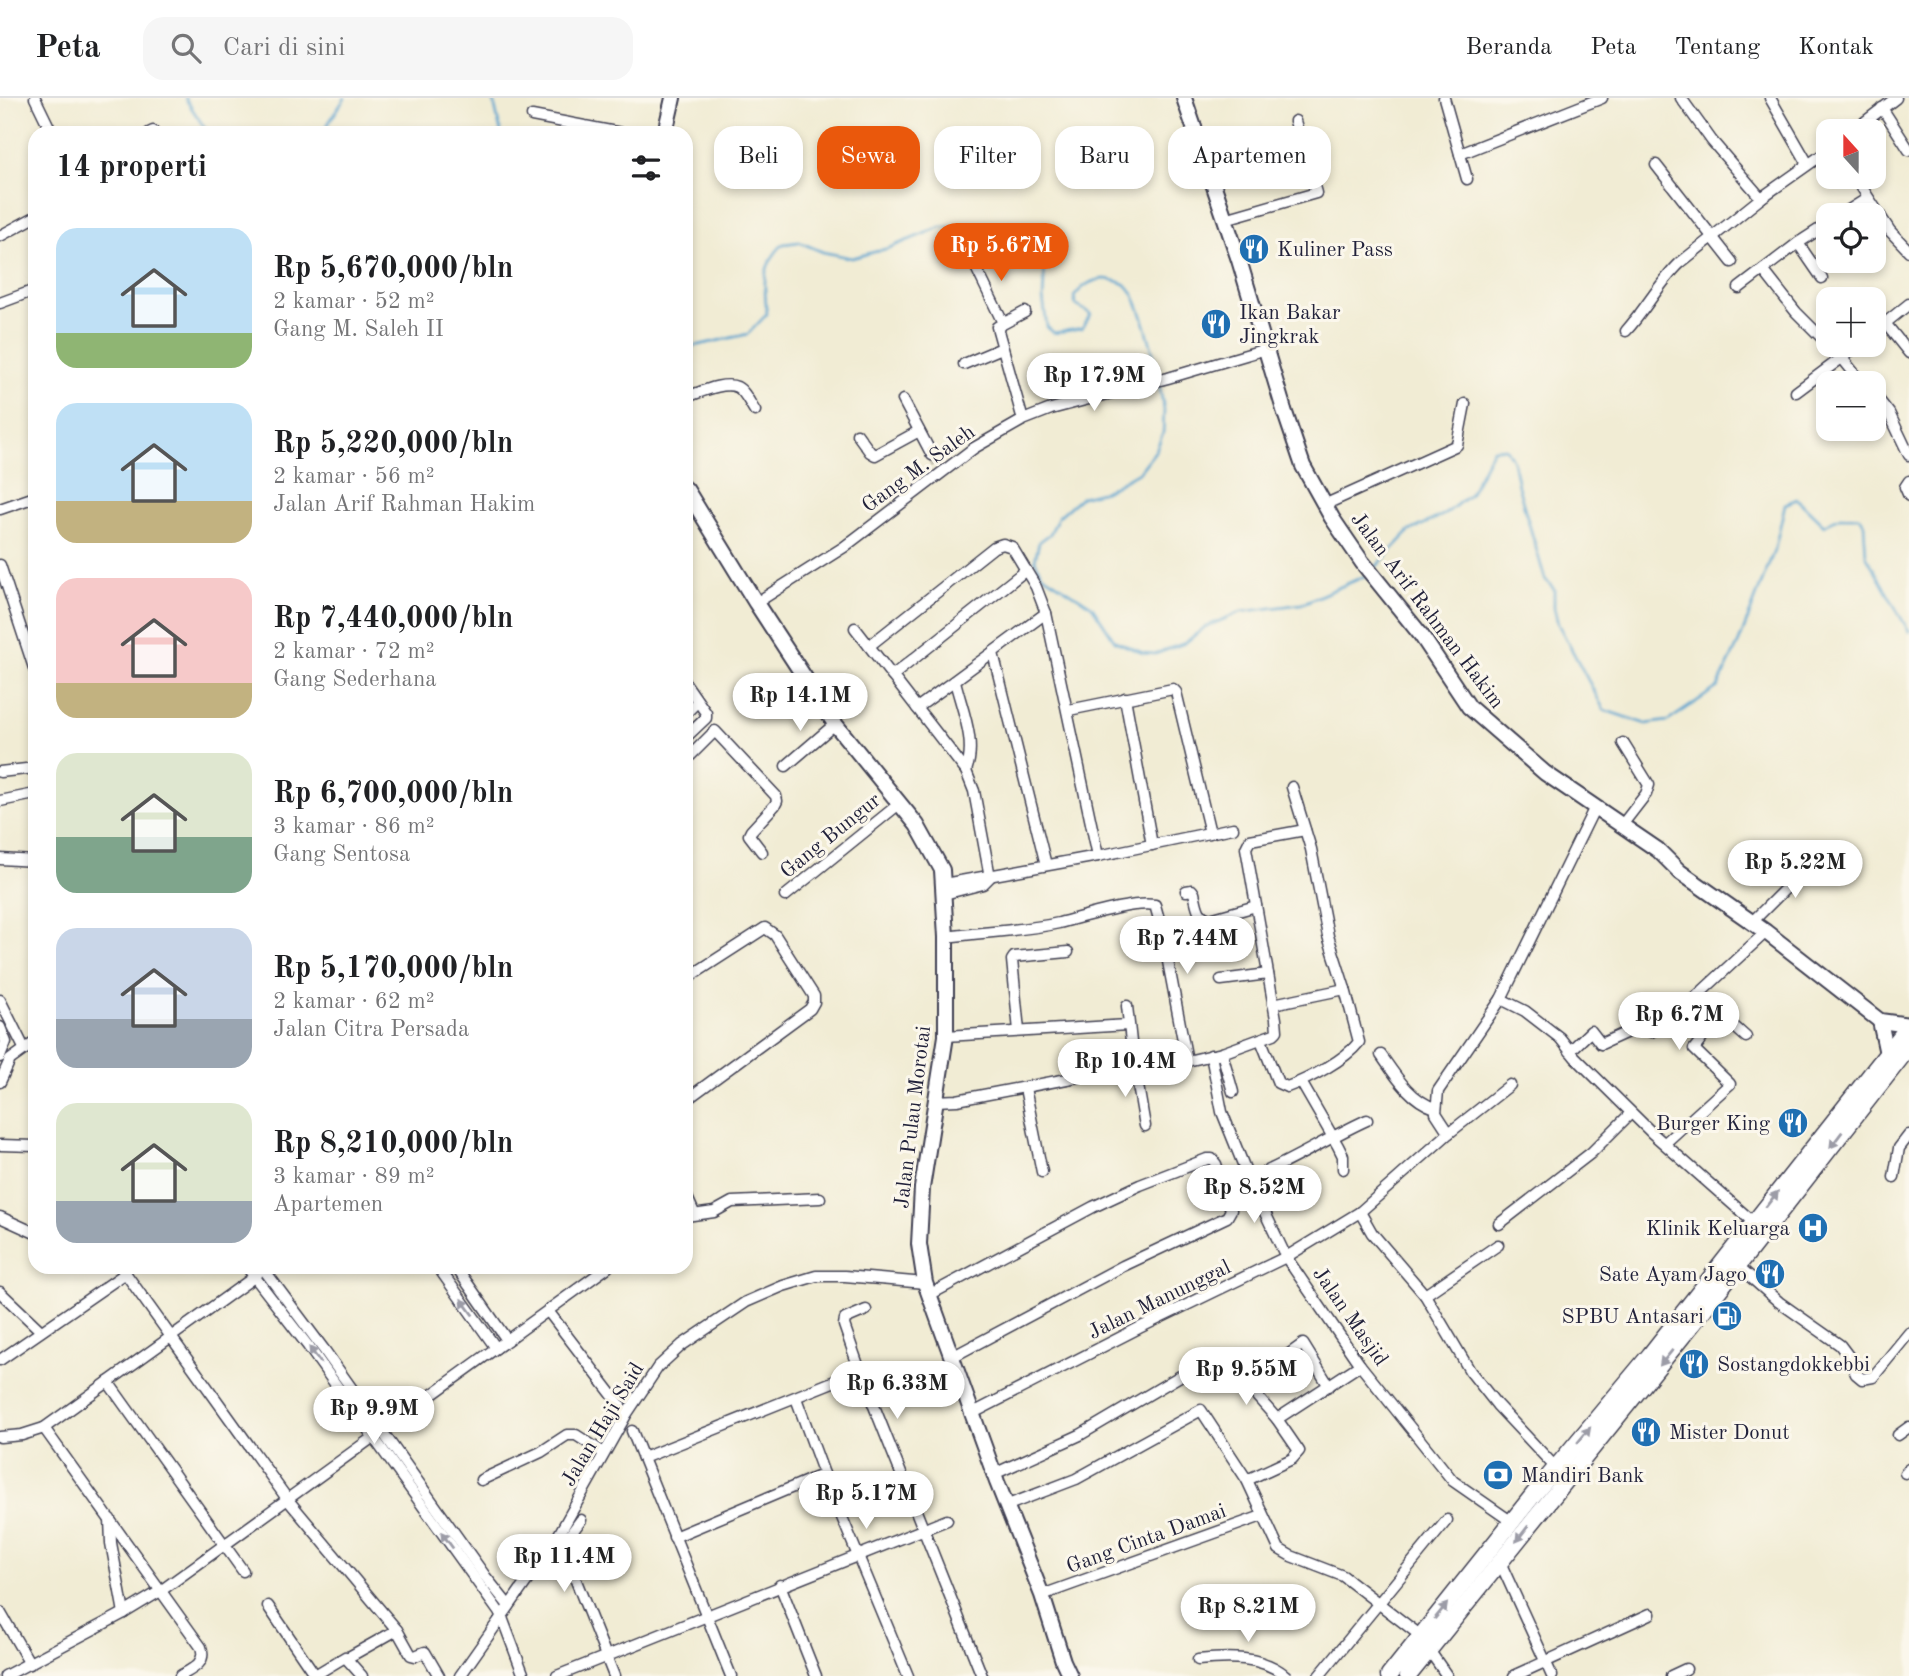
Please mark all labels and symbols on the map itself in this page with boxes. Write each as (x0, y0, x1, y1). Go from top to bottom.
north arrow (1816, 119, 1886, 189)
pin: Rp 5.67M (929, 223, 1073, 283)
restaurant icon: Kuliner Pass (1237, 232, 1271, 266)
place label: Kuliner Pass (1277, 240, 1393, 261)
place label: Ikan Bakar Jingkrak (1239, 303, 1341, 348)
restaurant icon: Ikan Bakar Jingkrak (1199, 307, 1233, 341)
pin: Rp 17.9M (1022, 354, 1166, 413)
street label: Gang M. Saleh (859, 421, 979, 517)
street label: Jalan Arif Rahman Hakim (1346, 509, 1507, 713)
pin: Rp 14.1M (728, 674, 872, 733)
street label: Gang Bungur (777, 789, 885, 883)
pin: Rp 5.22M (1723, 840, 1867, 900)
pin: Rp 7.44M (1115, 916, 1259, 976)
pin: Rp 6.7M (1614, 992, 1744, 1052)
street label: Jalan Pulau Morotai (892, 1025, 935, 1210)
pin: Rp 10.4M (1053, 1040, 1197, 1099)
restaurant icon: Burger King (1776, 1106, 1810, 1140)
place label: Burger King (1656, 1114, 1771, 1135)
one-way arrow (1830, 1131, 1844, 1149)
pin: Rp 8.52M (1182, 1166, 1326, 1225)
one-way arrow (1764, 1190, 1778, 1208)
hospital icon: Klinik Keluarga (1796, 1211, 1830, 1245)
place label: Klinik Keluarga (1646, 1219, 1790, 1240)
street label: Jalan Manunggal (1085, 1257, 1234, 1344)
restaurant icon: Sate Ayam Jago (1753, 1257, 1787, 1291)
street label: Jalan Masjid (1308, 1264, 1391, 1370)
place label: Sate Ayam Jago (1599, 1265, 1747, 1286)
one-way arrow (460, 1298, 474, 1316)
fuel station icon: SPBU Antasari (1710, 1299, 1744, 1333)
place label: SPBU Antasari (1562, 1307, 1704, 1328)
one-way arrow (308, 1346, 322, 1364)
restaurant icon: Sostangdokkebbi (1677, 1347, 1711, 1381)
pin: Rp 9.55M (1174, 1348, 1318, 1407)
one-way arrow (1659, 1349, 1674, 1366)
place label: Sostangdokkebbi (1717, 1355, 1870, 1376)
street label: Jalan Haji Said (558, 1359, 648, 1490)
pin: Rp 6.33M (825, 1362, 969, 1421)
pin: Rp 9.9M (309, 1386, 439, 1446)
restaurant icon: Mister Donut (1629, 1415, 1663, 1449)
place label: Mister Donut (1669, 1423, 1790, 1444)
one-way arrow (1576, 1426, 1591, 1443)
bank icon: Mandiri Bank (1481, 1458, 1515, 1492)
place label: Mandiri Bank (1521, 1466, 1644, 1487)
pin: Rp 5.17M (794, 1472, 938, 1531)
street label: Gang Cinta Damai (1064, 1501, 1229, 1578)
one-way arrow (1514, 1524, 1529, 1542)
one-way arrow (440, 1531, 454, 1549)
pin: Rp 11.4M (492, 1534, 636, 1594)
pin: Rp 8.21M (1176, 1584, 1320, 1644)
one-way arrow (1433, 1603, 1448, 1620)

